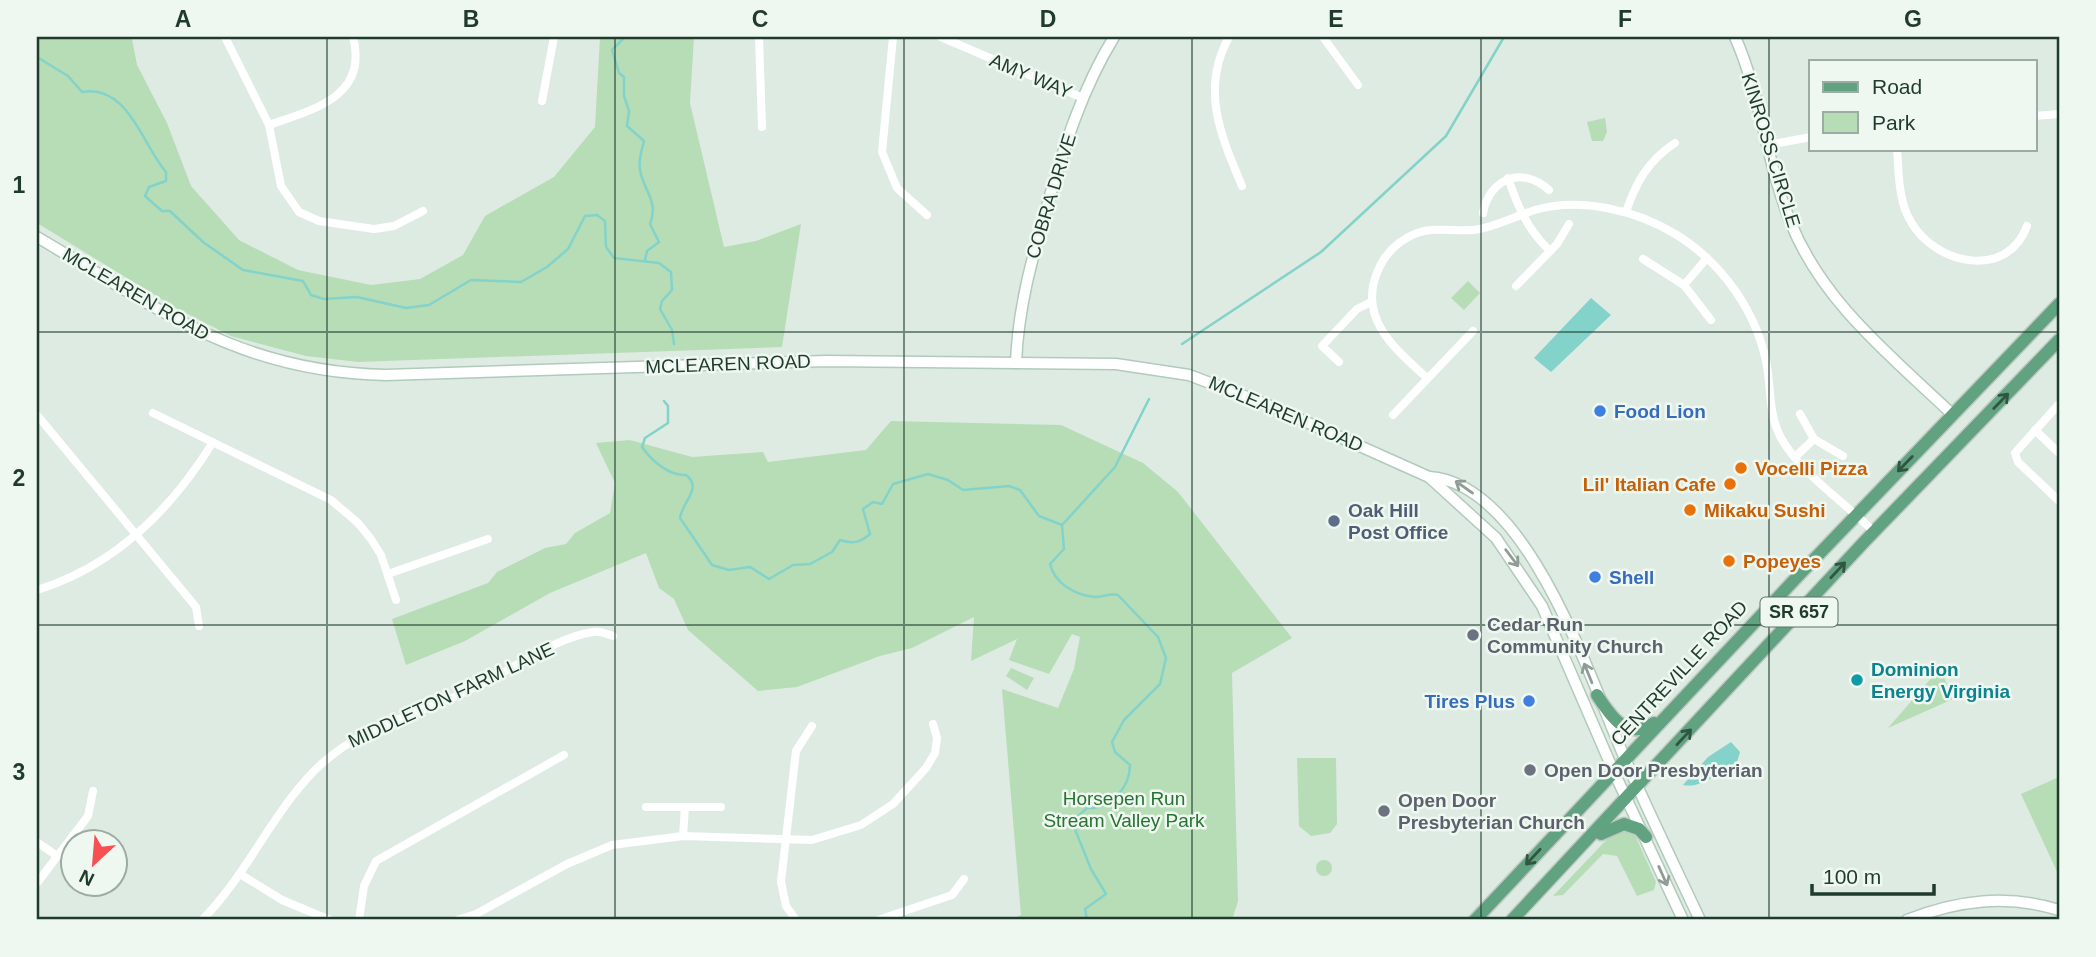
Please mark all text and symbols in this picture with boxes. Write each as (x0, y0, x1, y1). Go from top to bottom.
text: A (175, 6, 191, 32)
text: B (463, 6, 479, 32)
text: C (752, 6, 768, 32)
text: D (1040, 6, 1056, 32)
text: E (1328, 6, 1344, 32)
text: F (1618, 6, 1632, 32)
text: G (1904, 6, 1922, 32)
street label: AMY WAY (987, 49, 1076, 103)
legend (1809, 60, 2036, 150)
street label: KINROSS CIRCLE (1737, 70, 1805, 230)
text: Road (1872, 75, 1922, 98)
text: Park (1872, 111, 1916, 134)
street label: COBRA DRIVE (1022, 131, 1080, 261)
text: 1 (13, 172, 26, 198)
street label: MCLEAREN ROAD (59, 243, 213, 345)
street label: MCLEAREN ROAD (645, 351, 811, 377)
street label: MCLEAREN ROAD (1206, 372, 1366, 456)
one-way arrow (1993, 393, 2010, 410)
place label: Food Lion (1614, 401, 1706, 422)
marker: Food Lion (1592, 403, 1608, 419)
one-way arrow (1897, 455, 1914, 472)
place label: Vocelli Pizza (1755, 458, 1868, 479)
marker: Vocelli Pizza (1733, 460, 1749, 476)
text: 2 (13, 465, 25, 491)
place label: Lil' Italian Cafe (1583, 474, 1716, 495)
marker: Lil' Italian Cafe (1722, 476, 1738, 492)
one-way arrow (1455, 480, 1474, 494)
place label: Oak Hill Post Office (1348, 500, 1448, 543)
place label: Mikaku Sushi (1704, 500, 1825, 521)
marker: Mikaku Sushi (1682, 502, 1698, 518)
marker: Oak Hill Post Office (1326, 513, 1342, 529)
one-way arrow (1504, 549, 1519, 567)
place label: Popeyes (1743, 551, 1821, 572)
marker: Popeyes (1721, 553, 1737, 569)
one-way arrow (1830, 562, 1847, 579)
place label: Shell (1609, 567, 1654, 588)
marker: Shell (1587, 569, 1603, 585)
street label: CENTREVILLE ROAD (1607, 596, 1751, 750)
road number: SR 657 (1760, 598, 1838, 626)
place label: Cedar Run Community Church (1487, 614, 1663, 657)
marker: Cedar Run Community Church (1465, 627, 1481, 643)
street label: MIDDLETON FARM LANE (345, 638, 557, 752)
place label: Dominion Energy Virginia (1871, 659, 2010, 702)
one-way arrow (1581, 663, 1594, 685)
marker: Dominion Energy Virginia (1849, 672, 1865, 688)
place label: Tires Plus (1425, 691, 1515, 712)
marker: Tires Plus (1521, 693, 1537, 709)
one-way arrow (1676, 729, 1693, 746)
text: 3 (13, 759, 25, 785)
place label: Open Door Presbyterian (1544, 760, 1763, 781)
marker: Open Door Presbyterian (1522, 762, 1538, 778)
park label: Horsepen Run Stream Valley Park (1043, 788, 1205, 831)
place label: Open Door Presbyterian Church (1398, 790, 1585, 833)
marker: Open Door Presbyterian Church (1376, 803, 1392, 819)
north arrow (60, 828, 130, 898)
one-way arrow (1525, 848, 1542, 865)
scale bar (1812, 852, 1935, 896)
text: N (76, 865, 98, 890)
one-way arrow (1657, 865, 1670, 886)
text: 100 m (1823, 865, 1881, 888)

